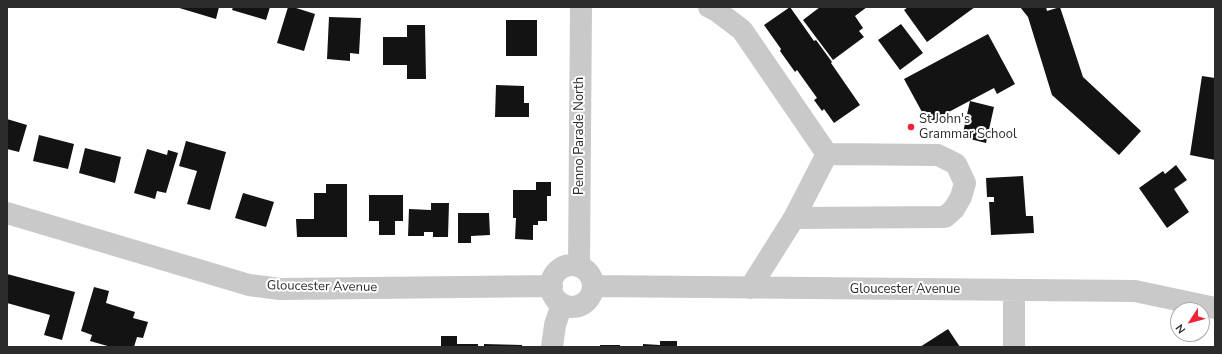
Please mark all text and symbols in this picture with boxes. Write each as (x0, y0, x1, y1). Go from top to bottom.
street label: Penno Parade North (572, 77, 588, 195)
place label: St John's Grammar School (919, 112, 1017, 143)
marker: St John's Grammar School (906, 122, 916, 132)
street label: Gloucester Avenue (267, 278, 377, 296)
street label: Gloucester Avenue (850, 282, 960, 298)
north arrow (1170, 302, 1210, 342)
text: N (1172, 321, 1189, 337)

